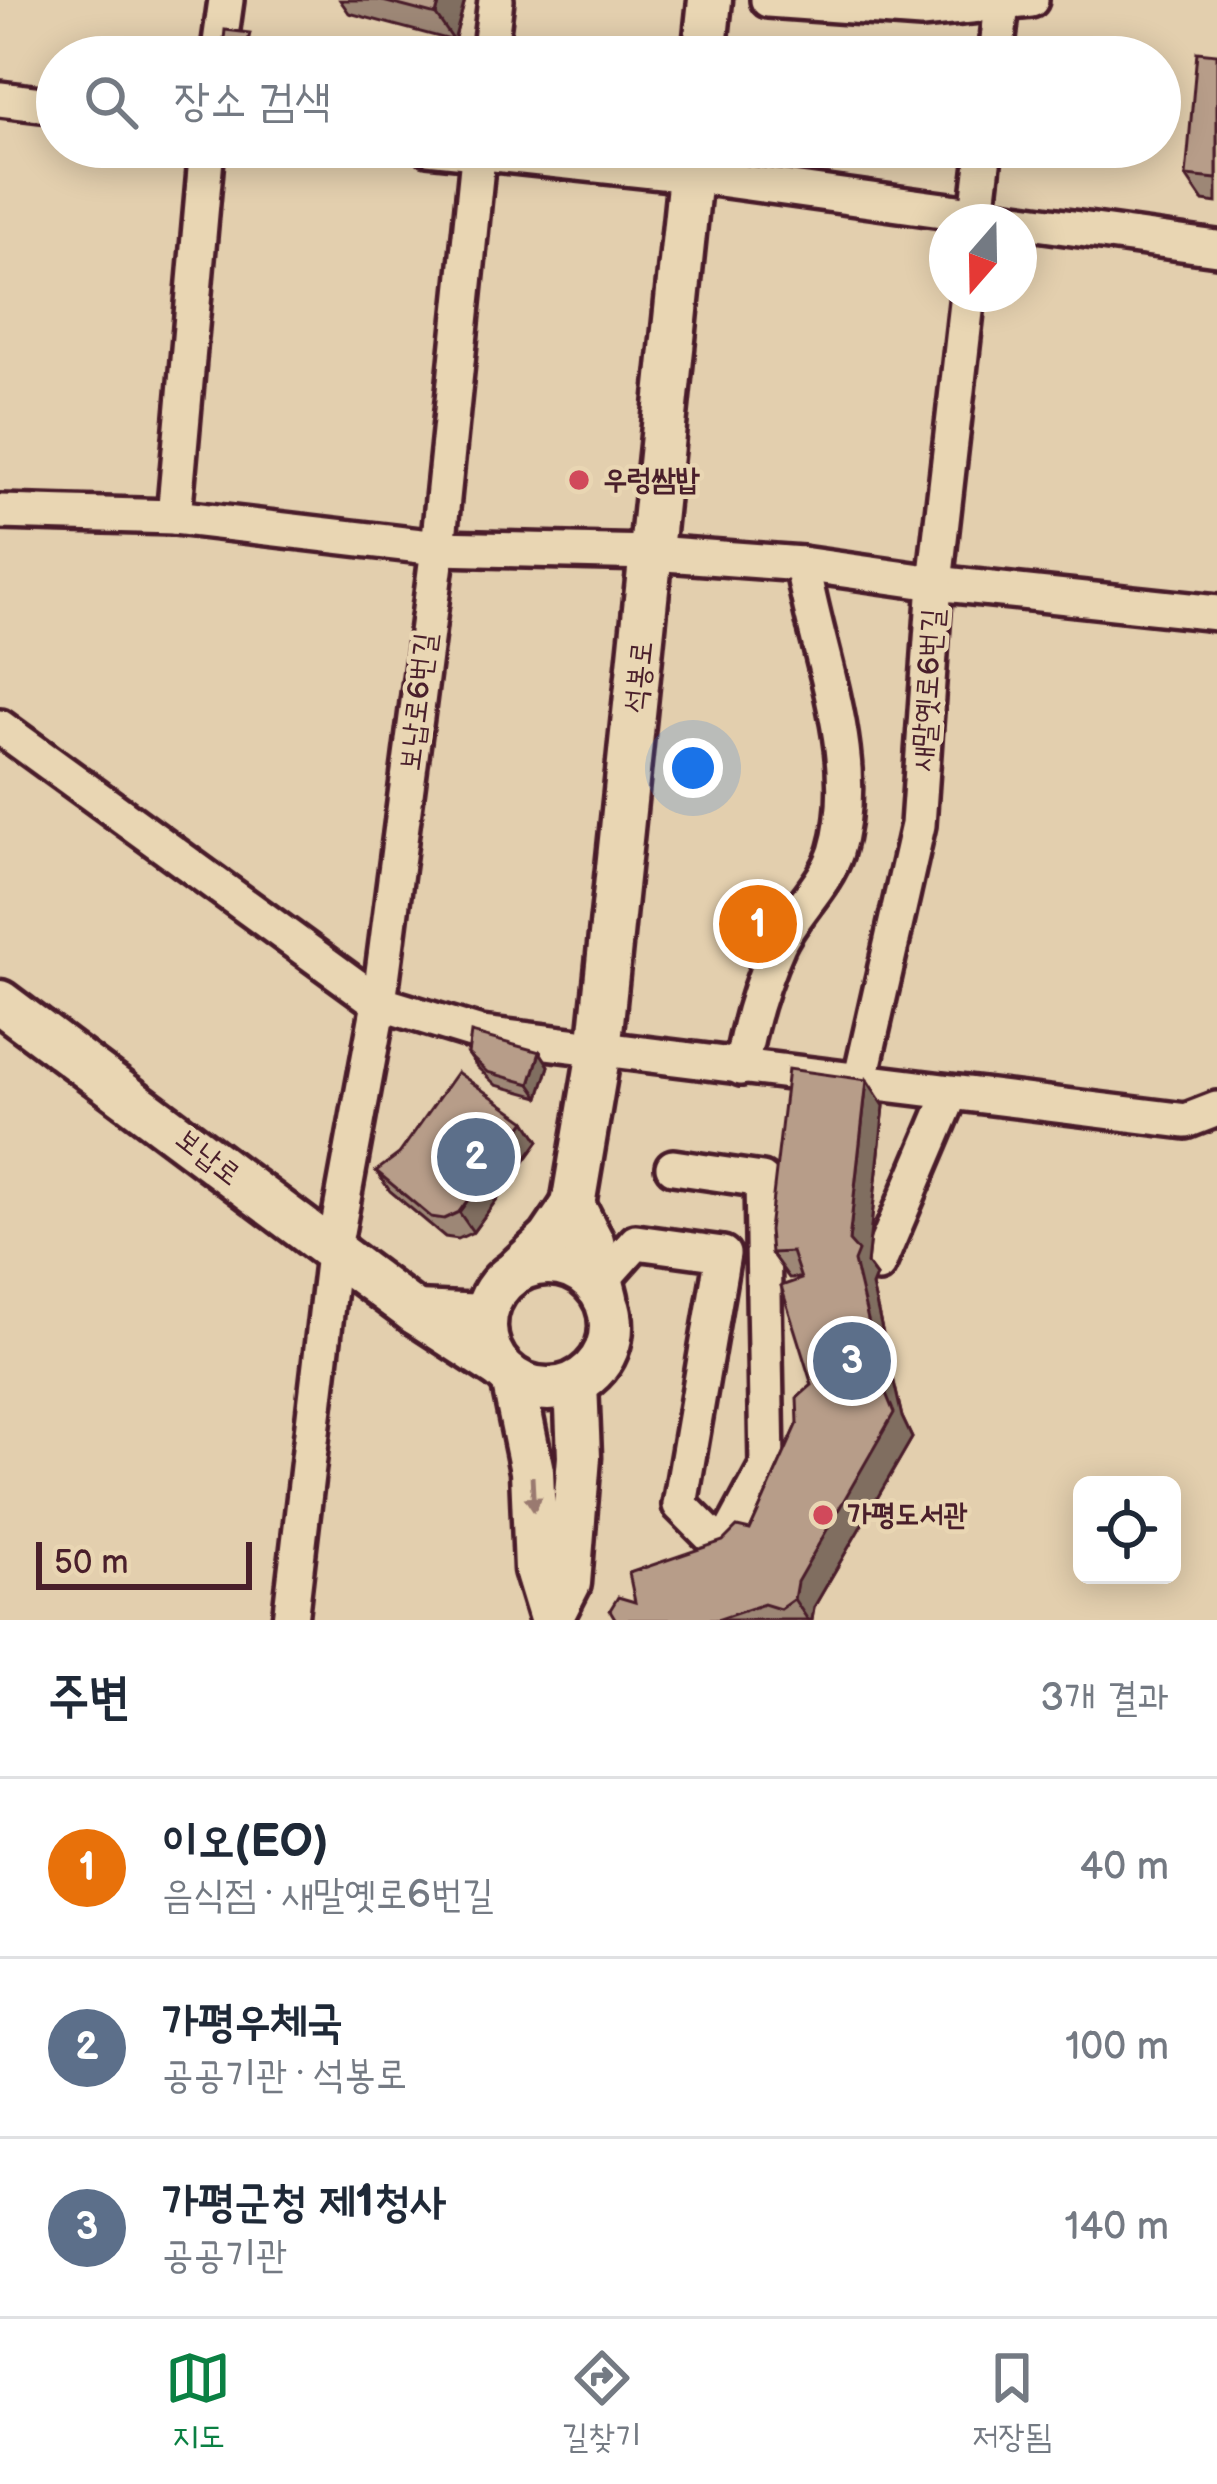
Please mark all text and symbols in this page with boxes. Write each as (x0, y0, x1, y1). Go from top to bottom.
search box (36, 36, 1181, 168)
icon: search (78, 69, 144, 135)
text: 장소 검색 (174, 74, 331, 129)
north arrow (929, 204, 1037, 312)
place label: 우렁쌈밥 (603, 462, 700, 498)
marker: 우렁쌈밥 (566, 467, 592, 493)
street label: 새말옛로6번길 (904, 607, 952, 773)
street label: 보납로6번길 (392, 631, 444, 773)
street label: 석봉로 (617, 639, 661, 715)
your location (663, 738, 723, 798)
pin: 1 (719, 879, 797, 969)
pin: 2 (437, 1112, 515, 1202)
street label: 보납로 (168, 1121, 248, 1193)
pin: 3 (813, 1316, 891, 1406)
one-way arrow (524, 1476, 543, 1514)
map controls (1073, 1476, 1181, 1584)
button: locate (1073, 1476, 1181, 1584)
place label: 가평도서관 (847, 1497, 968, 1533)
marker: 가평도서관 (810, 1502, 836, 1528)
scale bar (36, 1536, 252, 1589)
text: 50 m (54, 1543, 129, 1583)
text: 주변 (48, 1667, 130, 1728)
text: 3개 결과 (1040, 1675, 1169, 1722)
text: 이오(EO) (162, 1815, 328, 1870)
text: 1 (79, 1844, 95, 1891)
text: 40 m (1079, 1844, 1169, 1891)
text: 음식점 · 새말옛로6번길 (162, 1872, 494, 1919)
text: 가평우체국 (162, 1995, 343, 2050)
text: 2 (75, 2024, 99, 2071)
text: 100 m (1065, 2024, 1169, 2071)
text: 공공기관 · 석봉로 (162, 2052, 407, 2099)
text: 가평군청 제1청사 (162, 2175, 447, 2230)
text: 3 (76, 2204, 98, 2251)
text: 140 m (1064, 2204, 1169, 2251)
text: 공공기관 (162, 2232, 288, 2279)
tab: 지도 (165, 2345, 231, 2458)
tab: 길찾기 (562, 2345, 641, 2458)
tab: 저장됨 (972, 2345, 1052, 2458)

